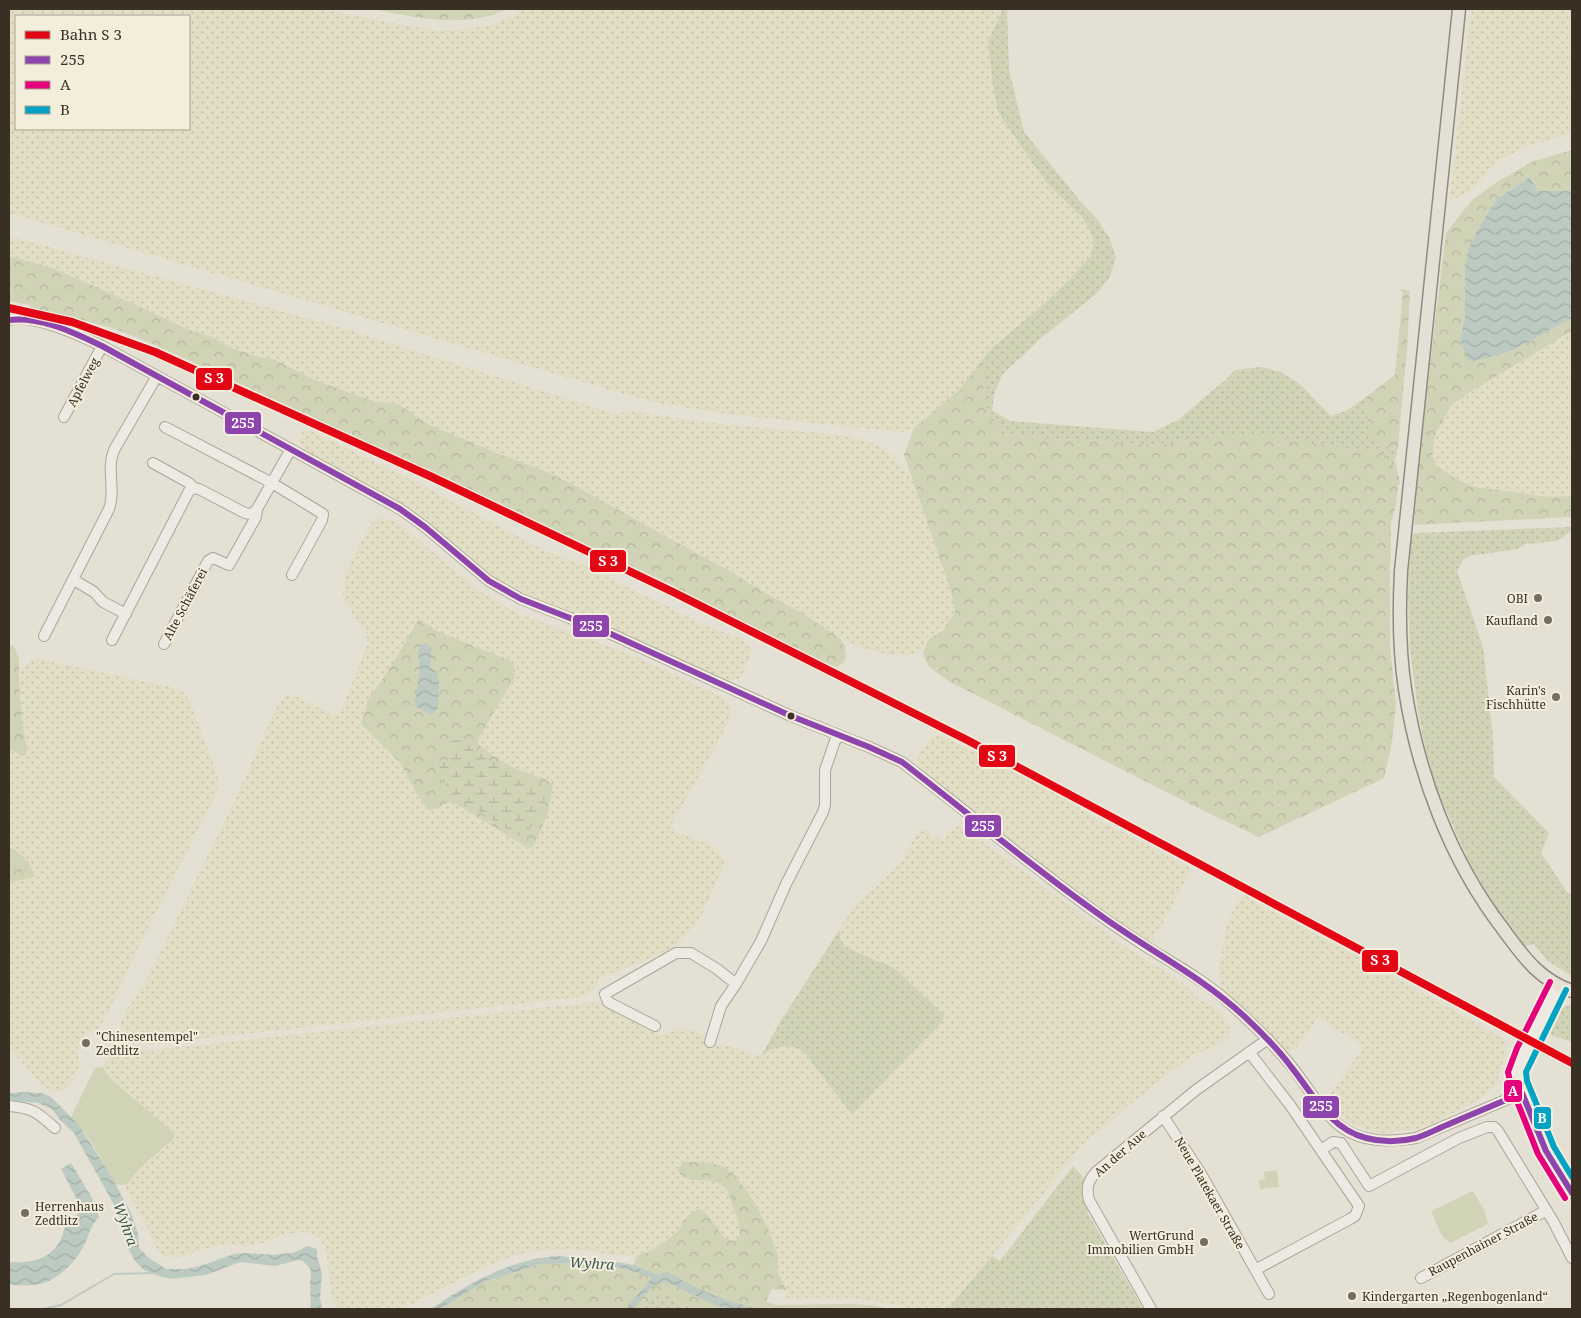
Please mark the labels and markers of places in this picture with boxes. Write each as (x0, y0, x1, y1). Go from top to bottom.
unlabelled marker (191, 392, 201, 402)
place label: OBI (1507, 590, 1528, 607)
marker: OBI (1532, 592, 1544, 604)
place label: Kaufland (1485, 612, 1539, 629)
marker: Kaufland (1542, 614, 1554, 626)
place label: Karin's Fischhütte (1486, 682, 1546, 713)
marker: Karin's Fischhütte (1550, 691, 1562, 703)
unlabelled marker (786, 711, 796, 721)
place label: "Chinesentempel" Zedtlitz (96, 1028, 198, 1059)
marker: "Chinesentempel" Zedtlitz (80, 1037, 92, 1049)
place label: Herrenhaus Zedtlitz (35, 1198, 104, 1229)
marker: Herrenhaus Zedtlitz (19, 1207, 31, 1219)
place label: WertGrund Immobilien GmbH (1087, 1227, 1195, 1258)
marker: WertGrund Immobilien GmbH (1198, 1236, 1210, 1248)
place label: Kindergarten „Regenbogenland“ (1362, 1288, 1549, 1305)
marker: Kindergarten „Regenbogenland“ (1346, 1290, 1358, 1302)

